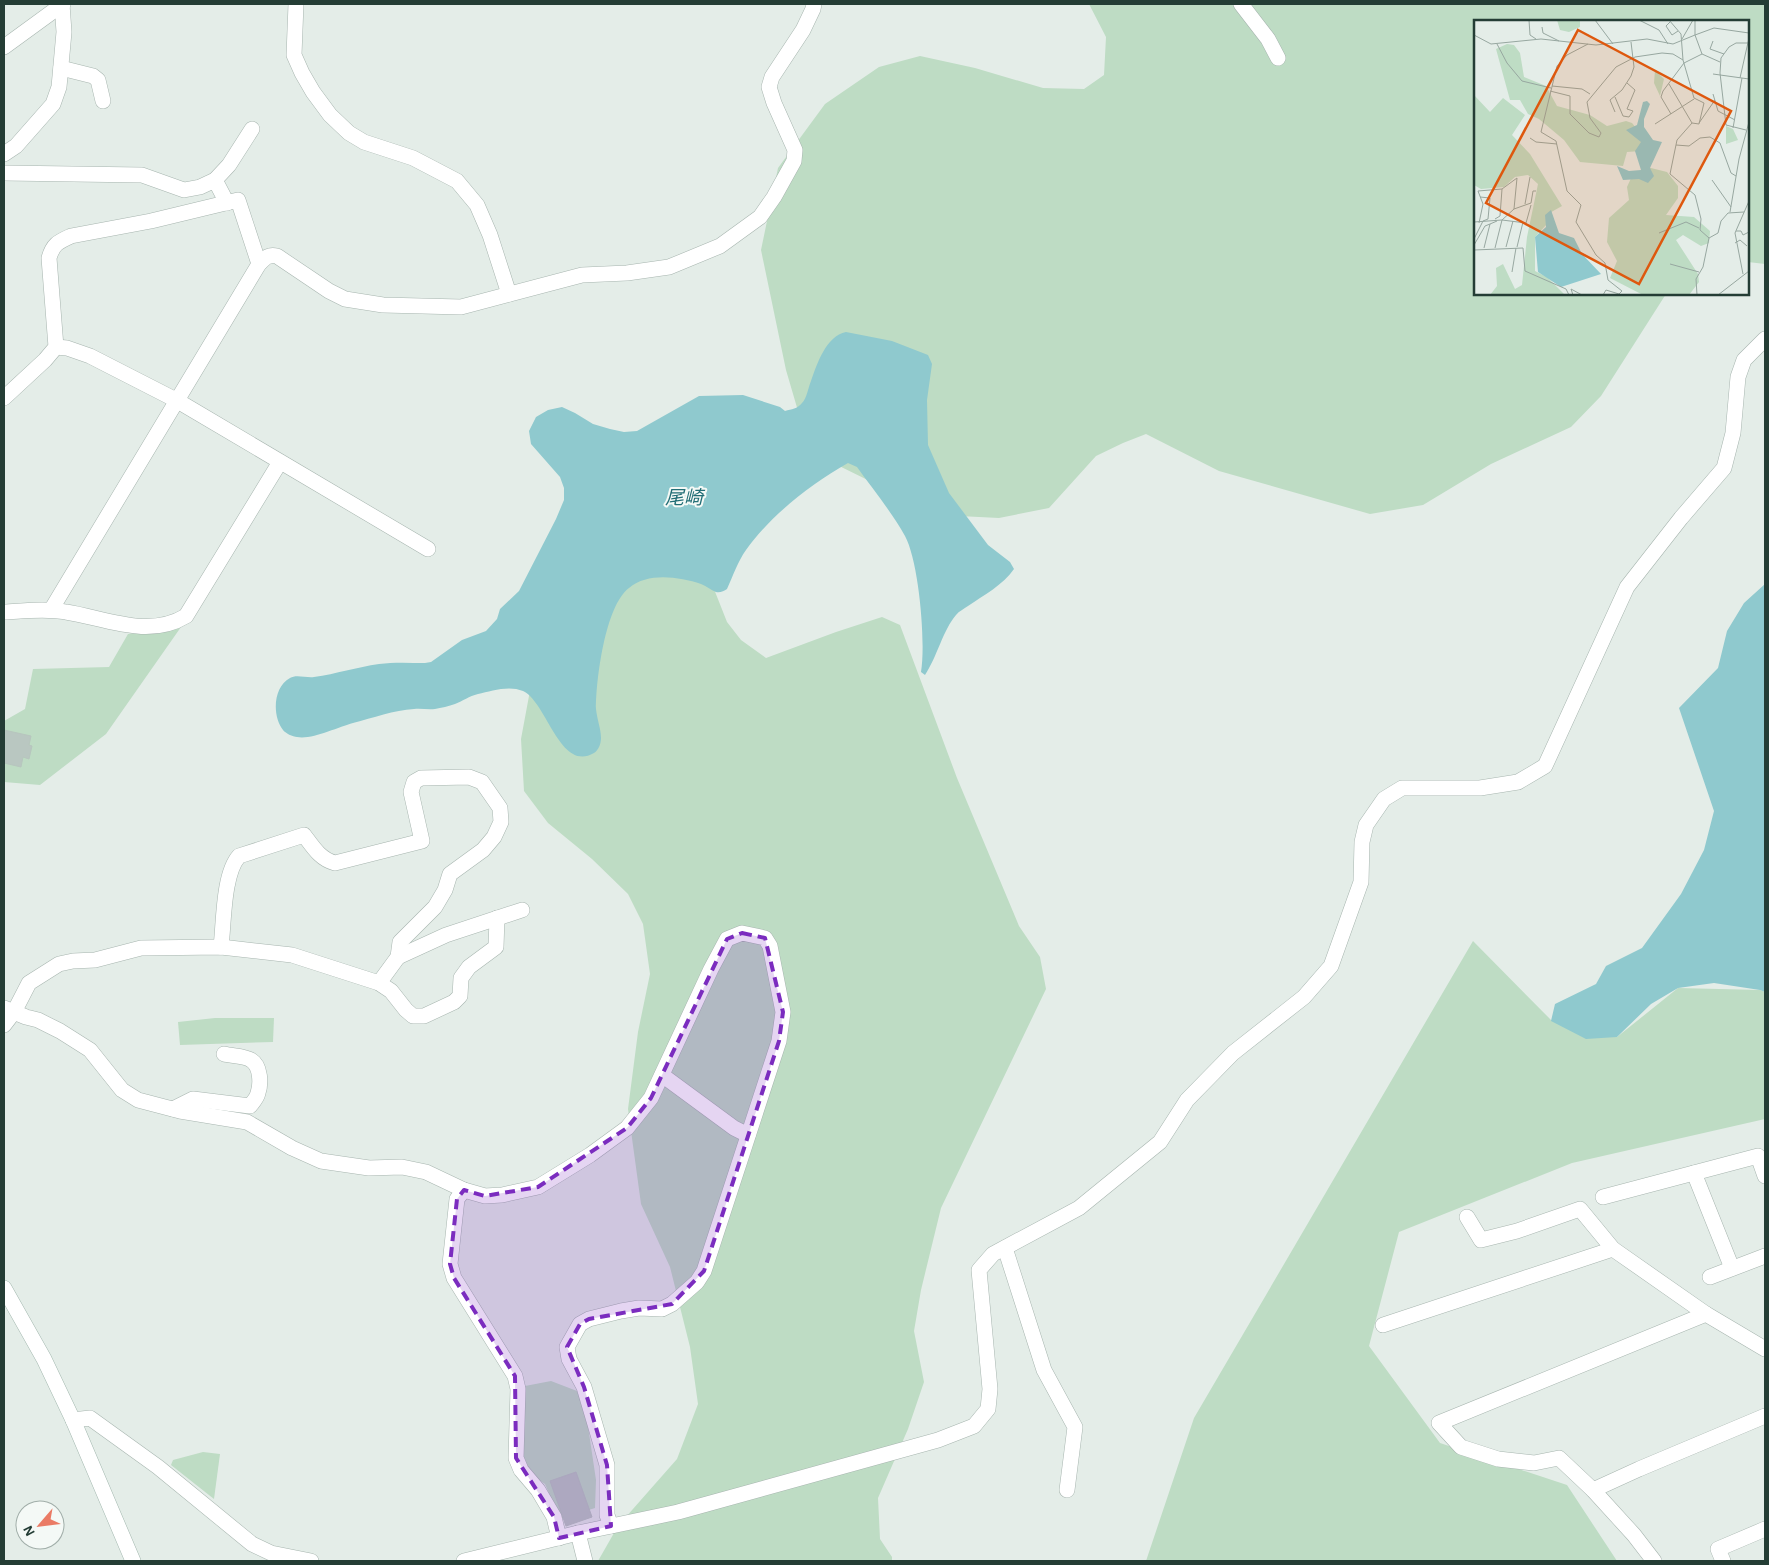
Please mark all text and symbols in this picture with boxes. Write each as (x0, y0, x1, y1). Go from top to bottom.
inset map (1474, 20, 1749, 295)
water label: 尾崎 (665, 488, 706, 508)
north arrow (15, 1500, 65, 1550)
text: N (21, 1523, 38, 1538)

